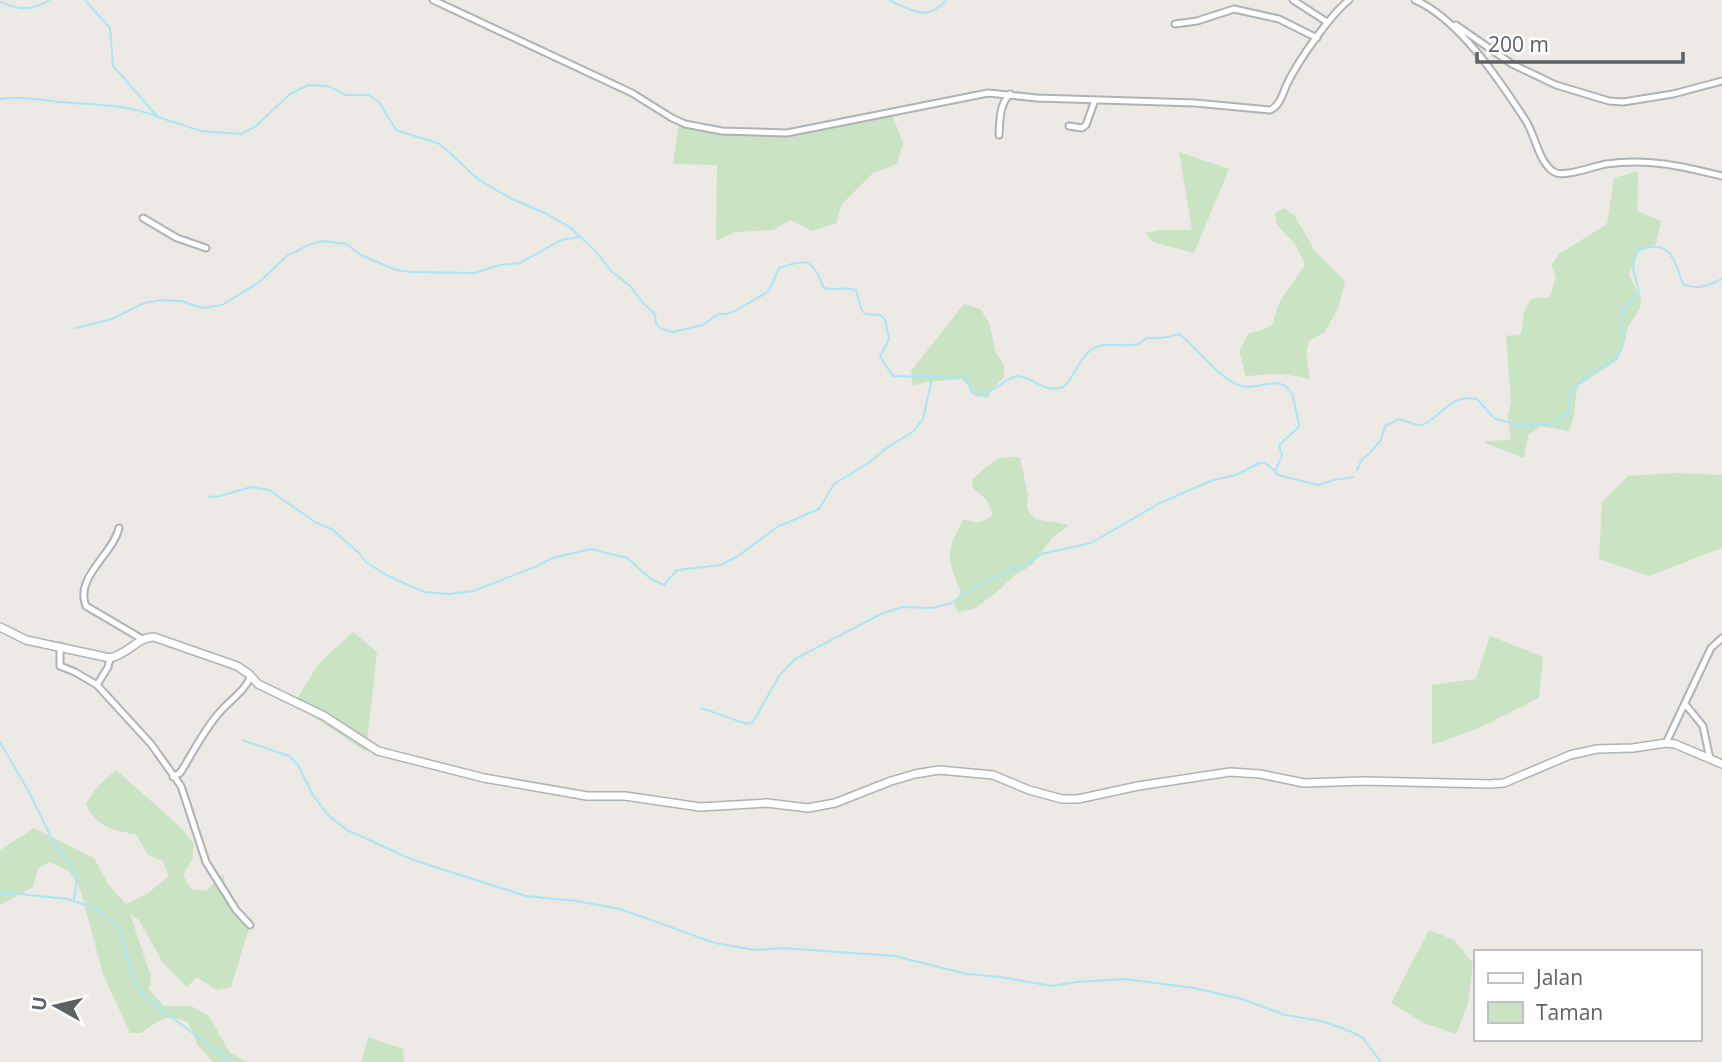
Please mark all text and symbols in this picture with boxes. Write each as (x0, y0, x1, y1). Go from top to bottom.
scale bar (1477, 21, 1684, 65)
text: 200 m (1488, 30, 1549, 58)
legend (1474, 950, 1701, 1041)
text: Jalan (1534, 963, 1583, 991)
north arrow (21, 971, 91, 1041)
text: U (25, 995, 53, 1013)
text: Taman (1536, 998, 1603, 1026)

